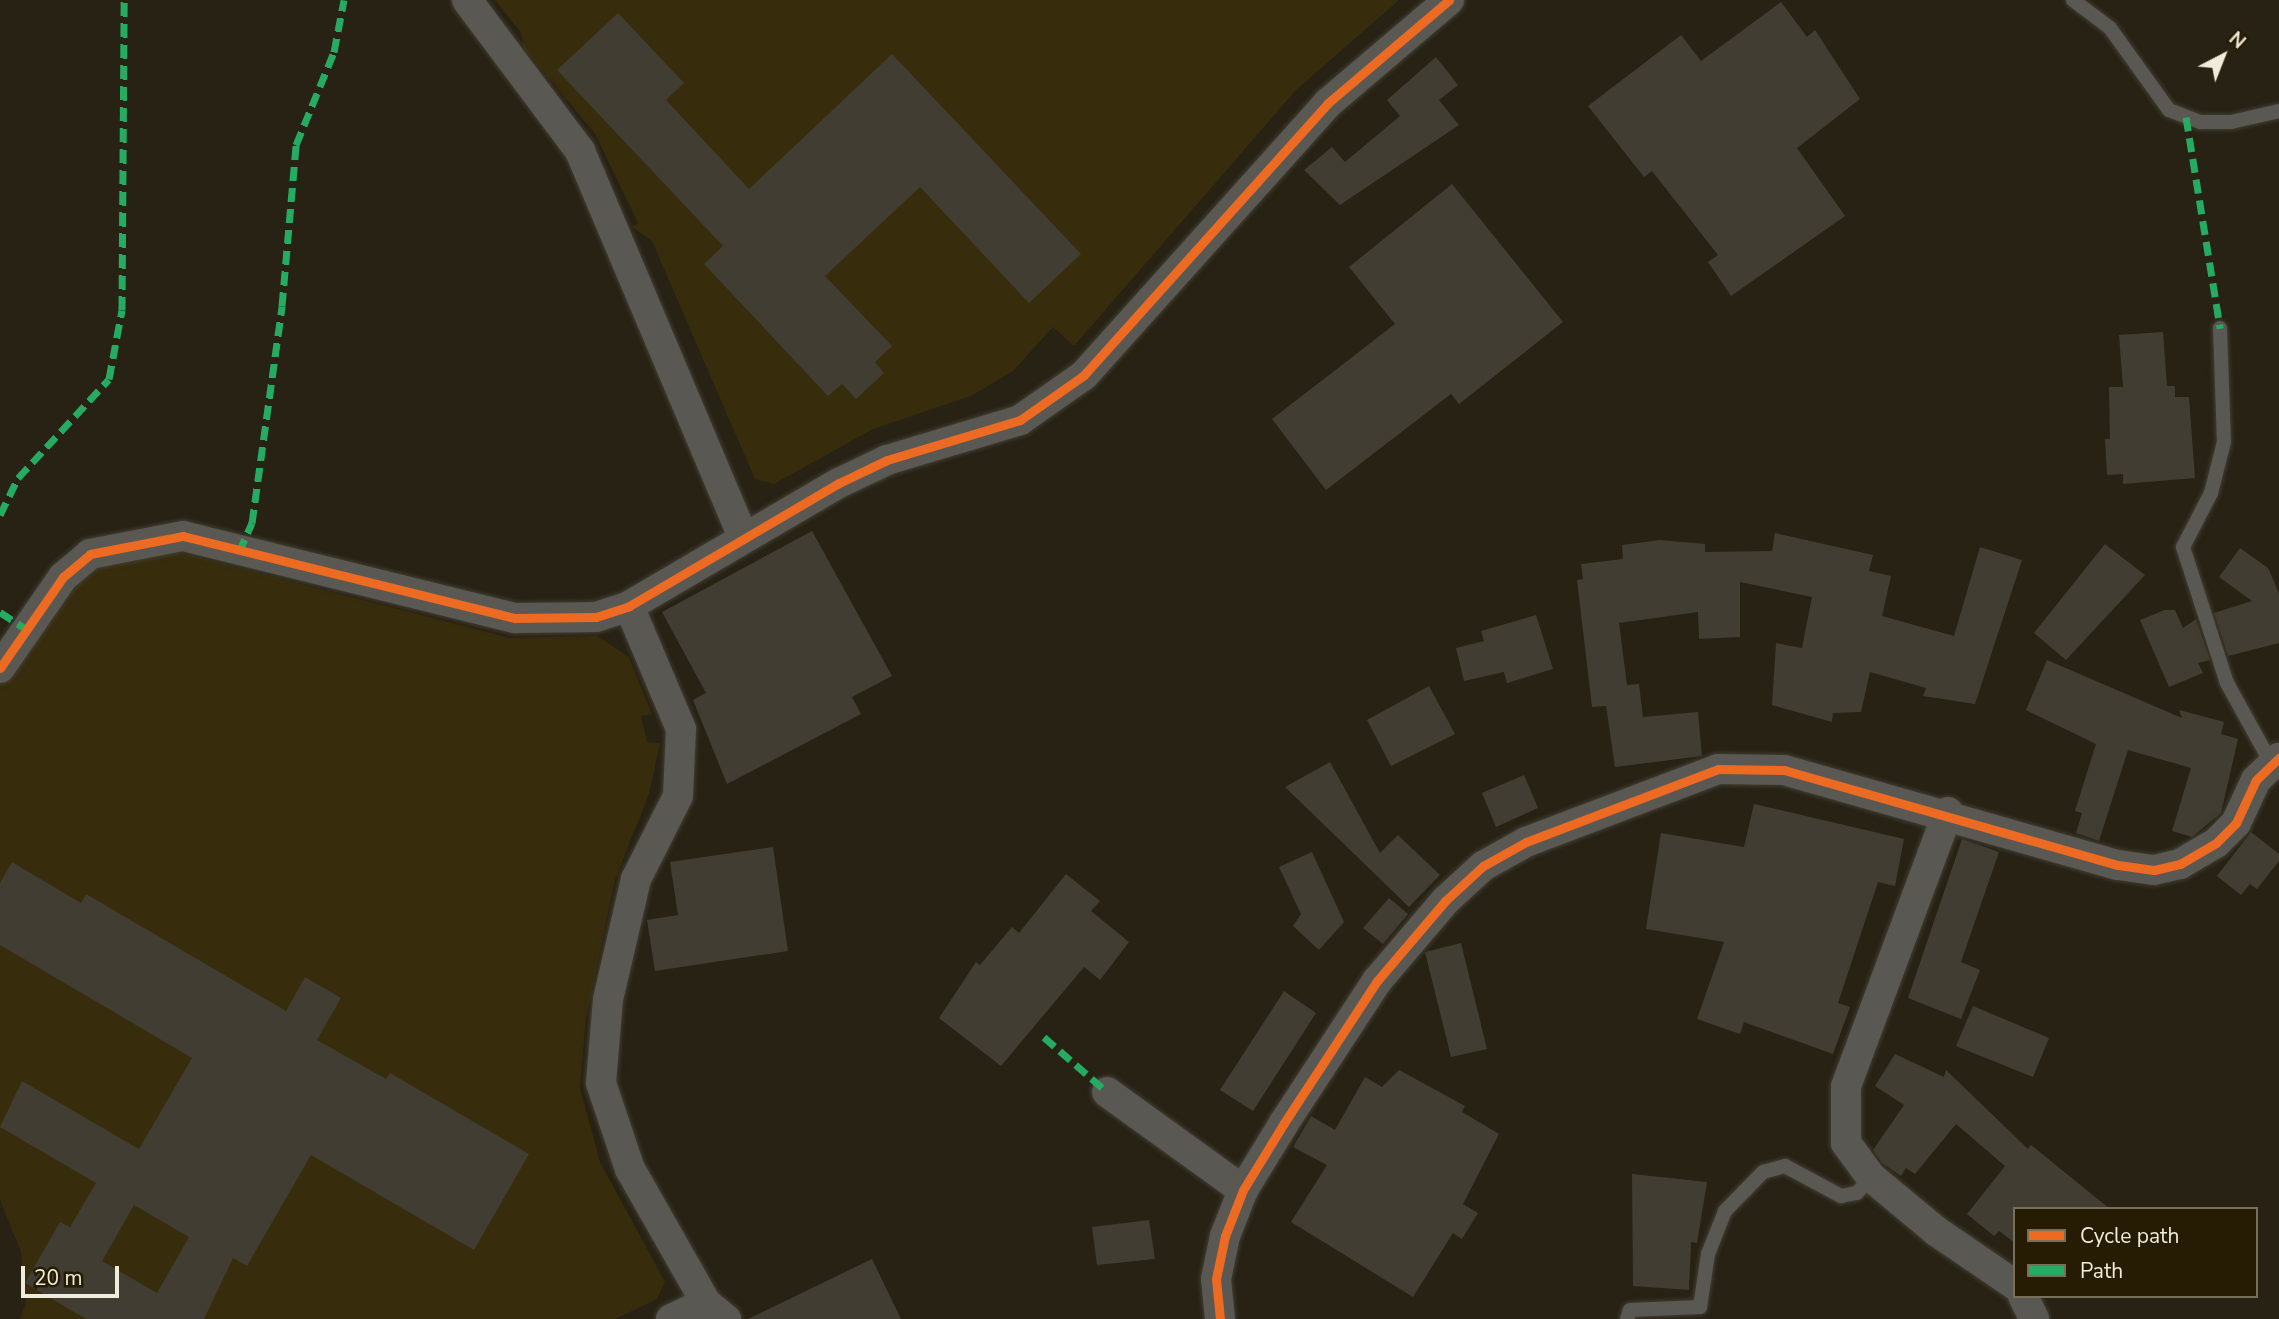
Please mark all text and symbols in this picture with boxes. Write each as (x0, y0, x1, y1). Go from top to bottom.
north arrow (2188, 21, 2258, 91)
text: N (2223, 26, 2251, 55)
legend (2013, 1207, 2258, 1298)
text: Cycle path (2080, 1222, 2179, 1250)
scale bar (24, 1252, 122, 1296)
text: Path (2080, 1257, 2123, 1285)
text: 20 m (34, 1264, 83, 1292)

